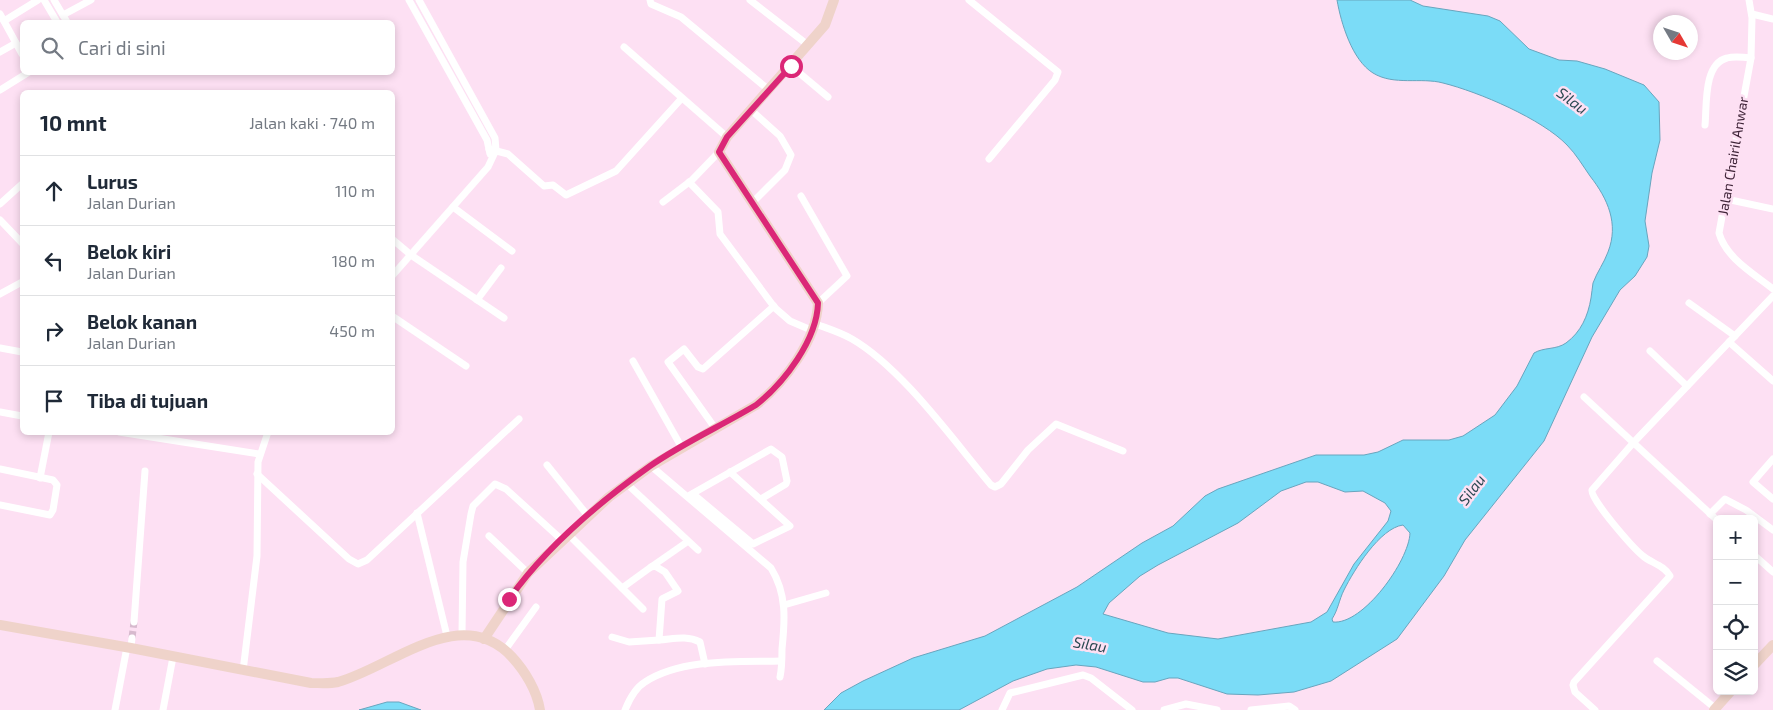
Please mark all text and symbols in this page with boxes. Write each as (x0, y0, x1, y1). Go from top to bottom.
north arrow (1653, 15, 1698, 60)
search box (20, 20, 395, 75)
icon: search (38, 34, 66, 62)
text: Cari di sini (78, 36, 166, 59)
route start (780, 55, 803, 78)
water label: Silau (1554, 83, 1591, 117)
street label: Jalan Chairil Anwar (1714, 95, 1751, 217)
text: 10 mnt (40, 110, 107, 135)
text: Jalan kaki · 740 m (249, 113, 375, 132)
text: Lurus (87, 170, 138, 193)
icon: ahead (40, 177, 68, 205)
text: 110 m (335, 181, 375, 200)
text: Jalan Durian (87, 193, 176, 212)
text: Belok kiri (87, 240, 171, 263)
icon: left (40, 247, 68, 275)
text: 180 m (332, 251, 375, 270)
text: Jalan Durian (87, 263, 176, 282)
text: Belok kanan (87, 310, 197, 333)
icon: right (40, 317, 68, 345)
text: 450 m (329, 321, 375, 340)
text: Jalan Durian (87, 333, 176, 352)
icon: arrive (40, 387, 68, 415)
text: Tiba di tujuan (87, 389, 208, 412)
water label: Silau (1454, 471, 1488, 508)
map controls (1713, 515, 1758, 695)
button: + (1713, 515, 1758, 560)
button: − (1713, 560, 1758, 605)
route end (498, 588, 521, 611)
button: locate (1713, 605, 1758, 650)
water label: Silau (1072, 632, 1108, 656)
button: layers (1713, 650, 1758, 695)

